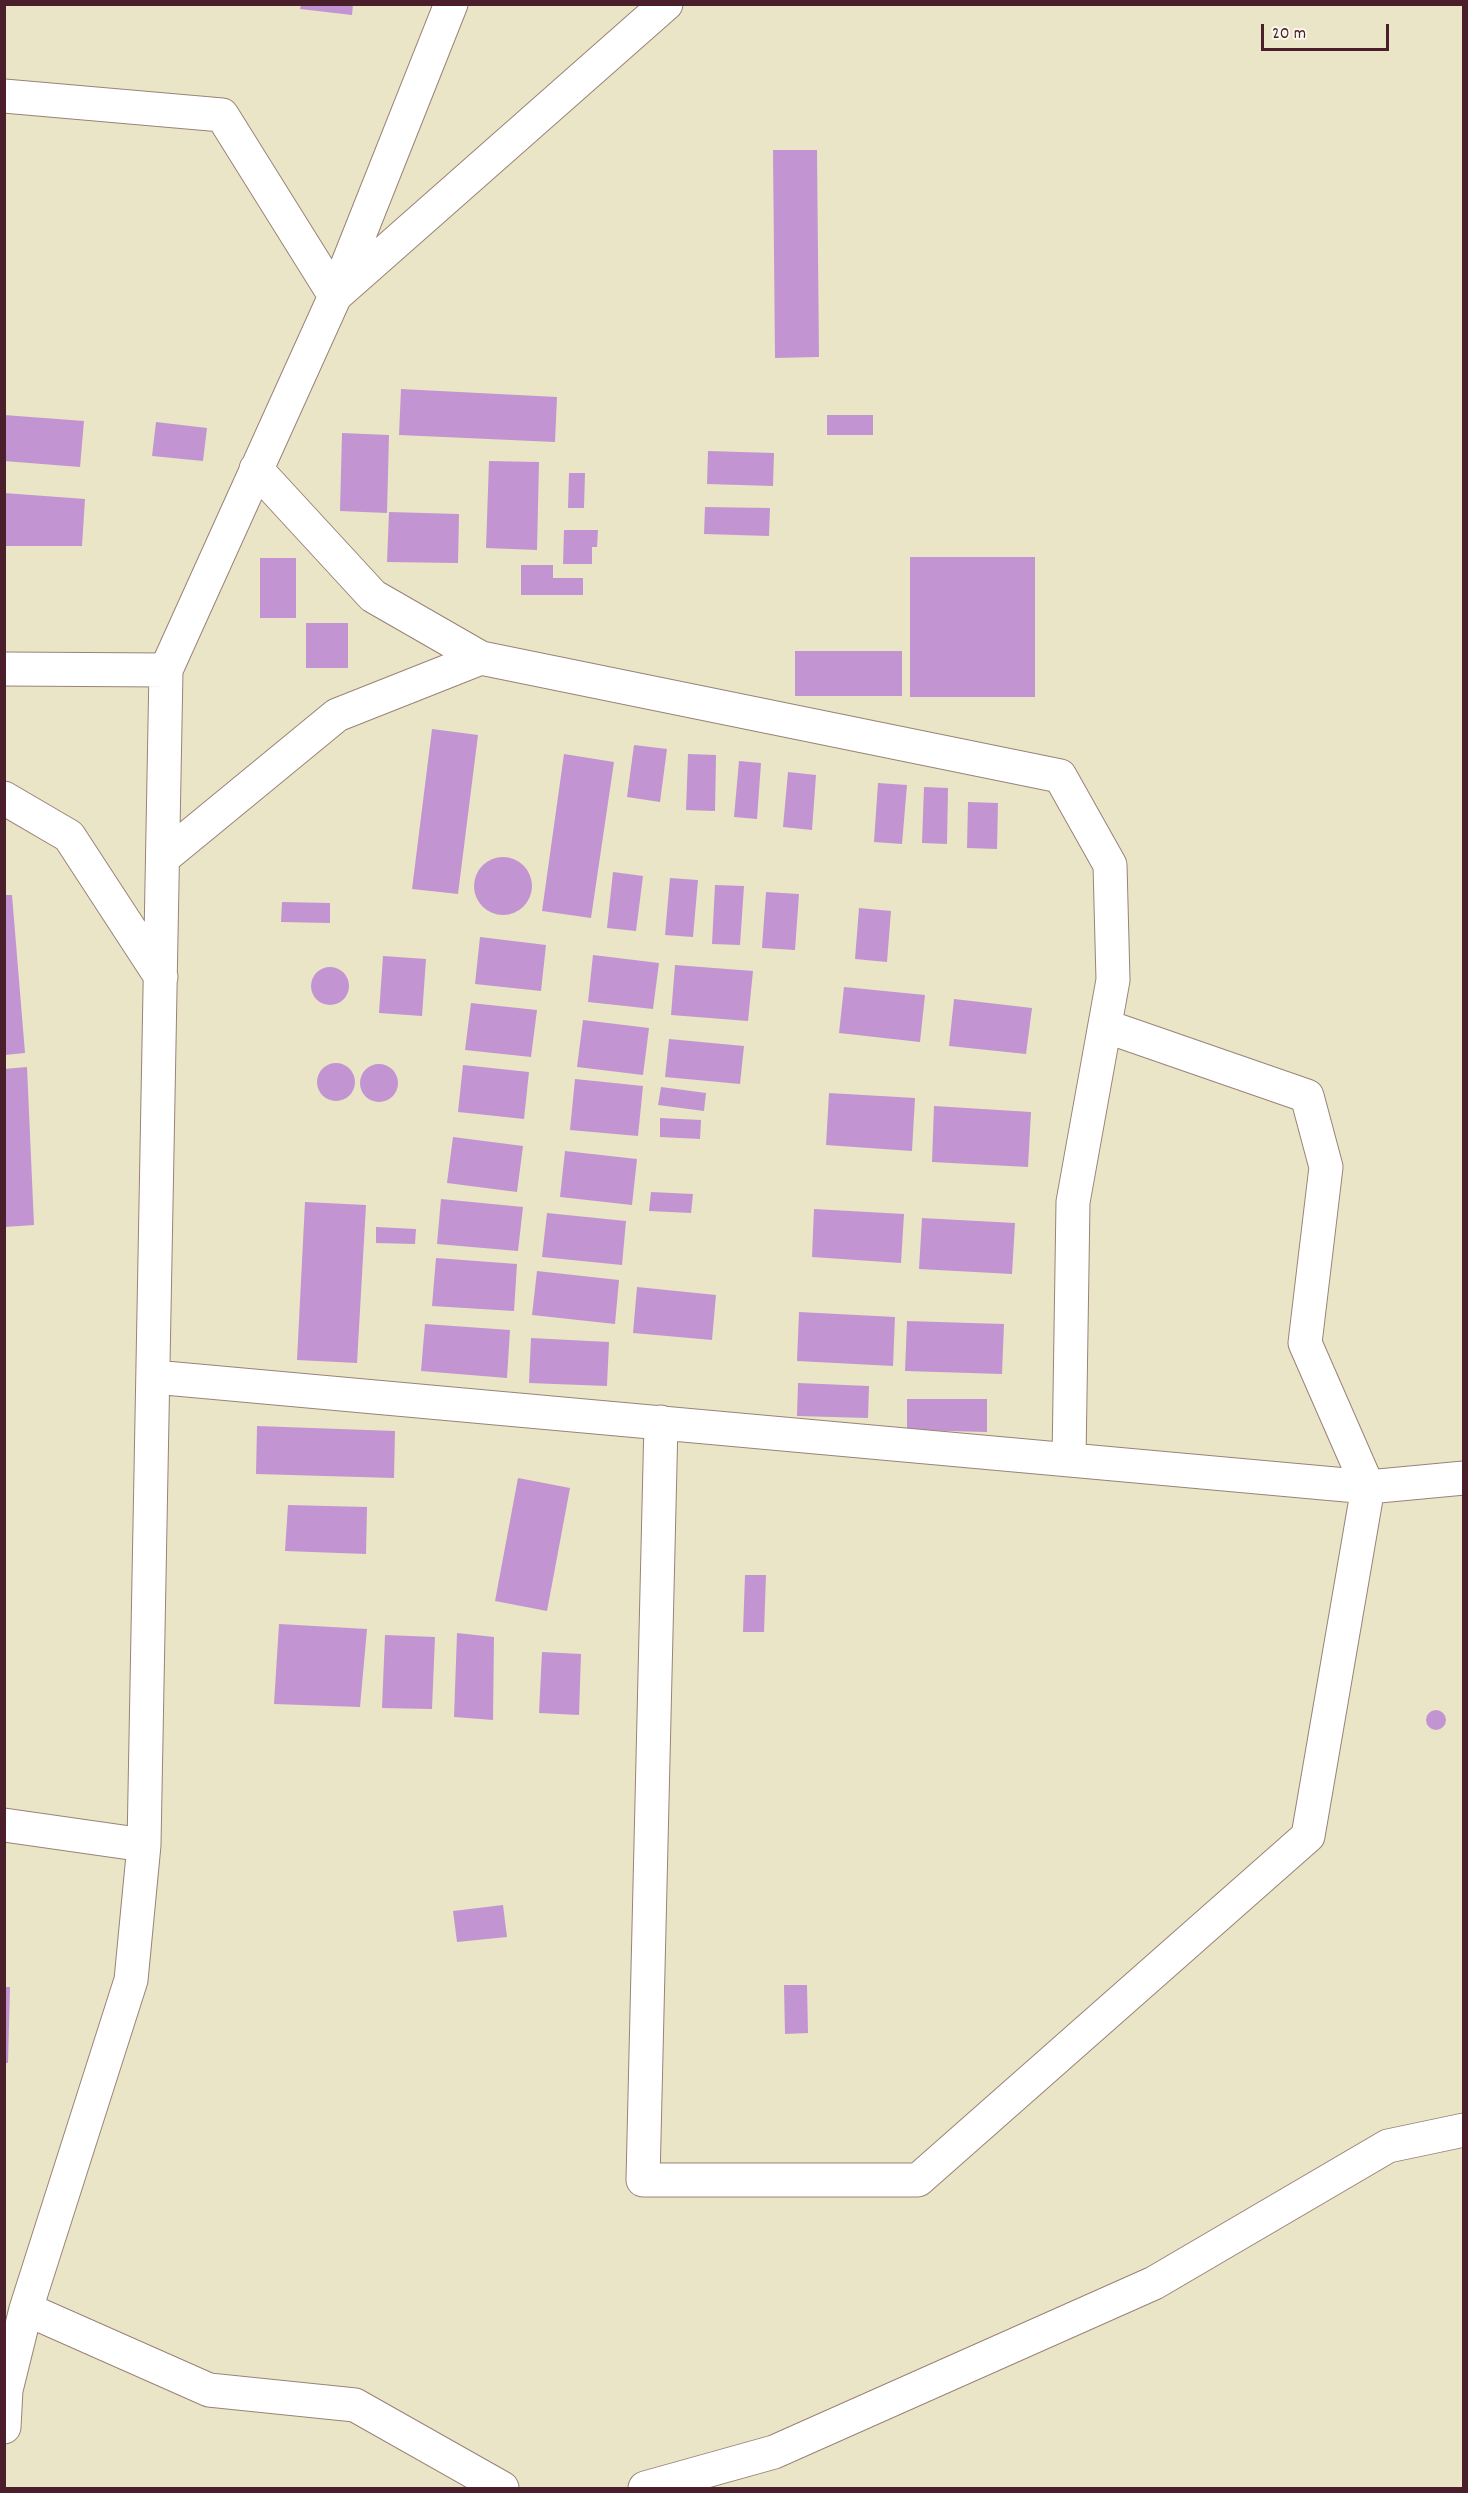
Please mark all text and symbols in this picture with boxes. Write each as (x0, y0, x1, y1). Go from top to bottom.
scale bar (1264, 12, 1392, 50)
text: 20 m (1272, 22, 1306, 47)

